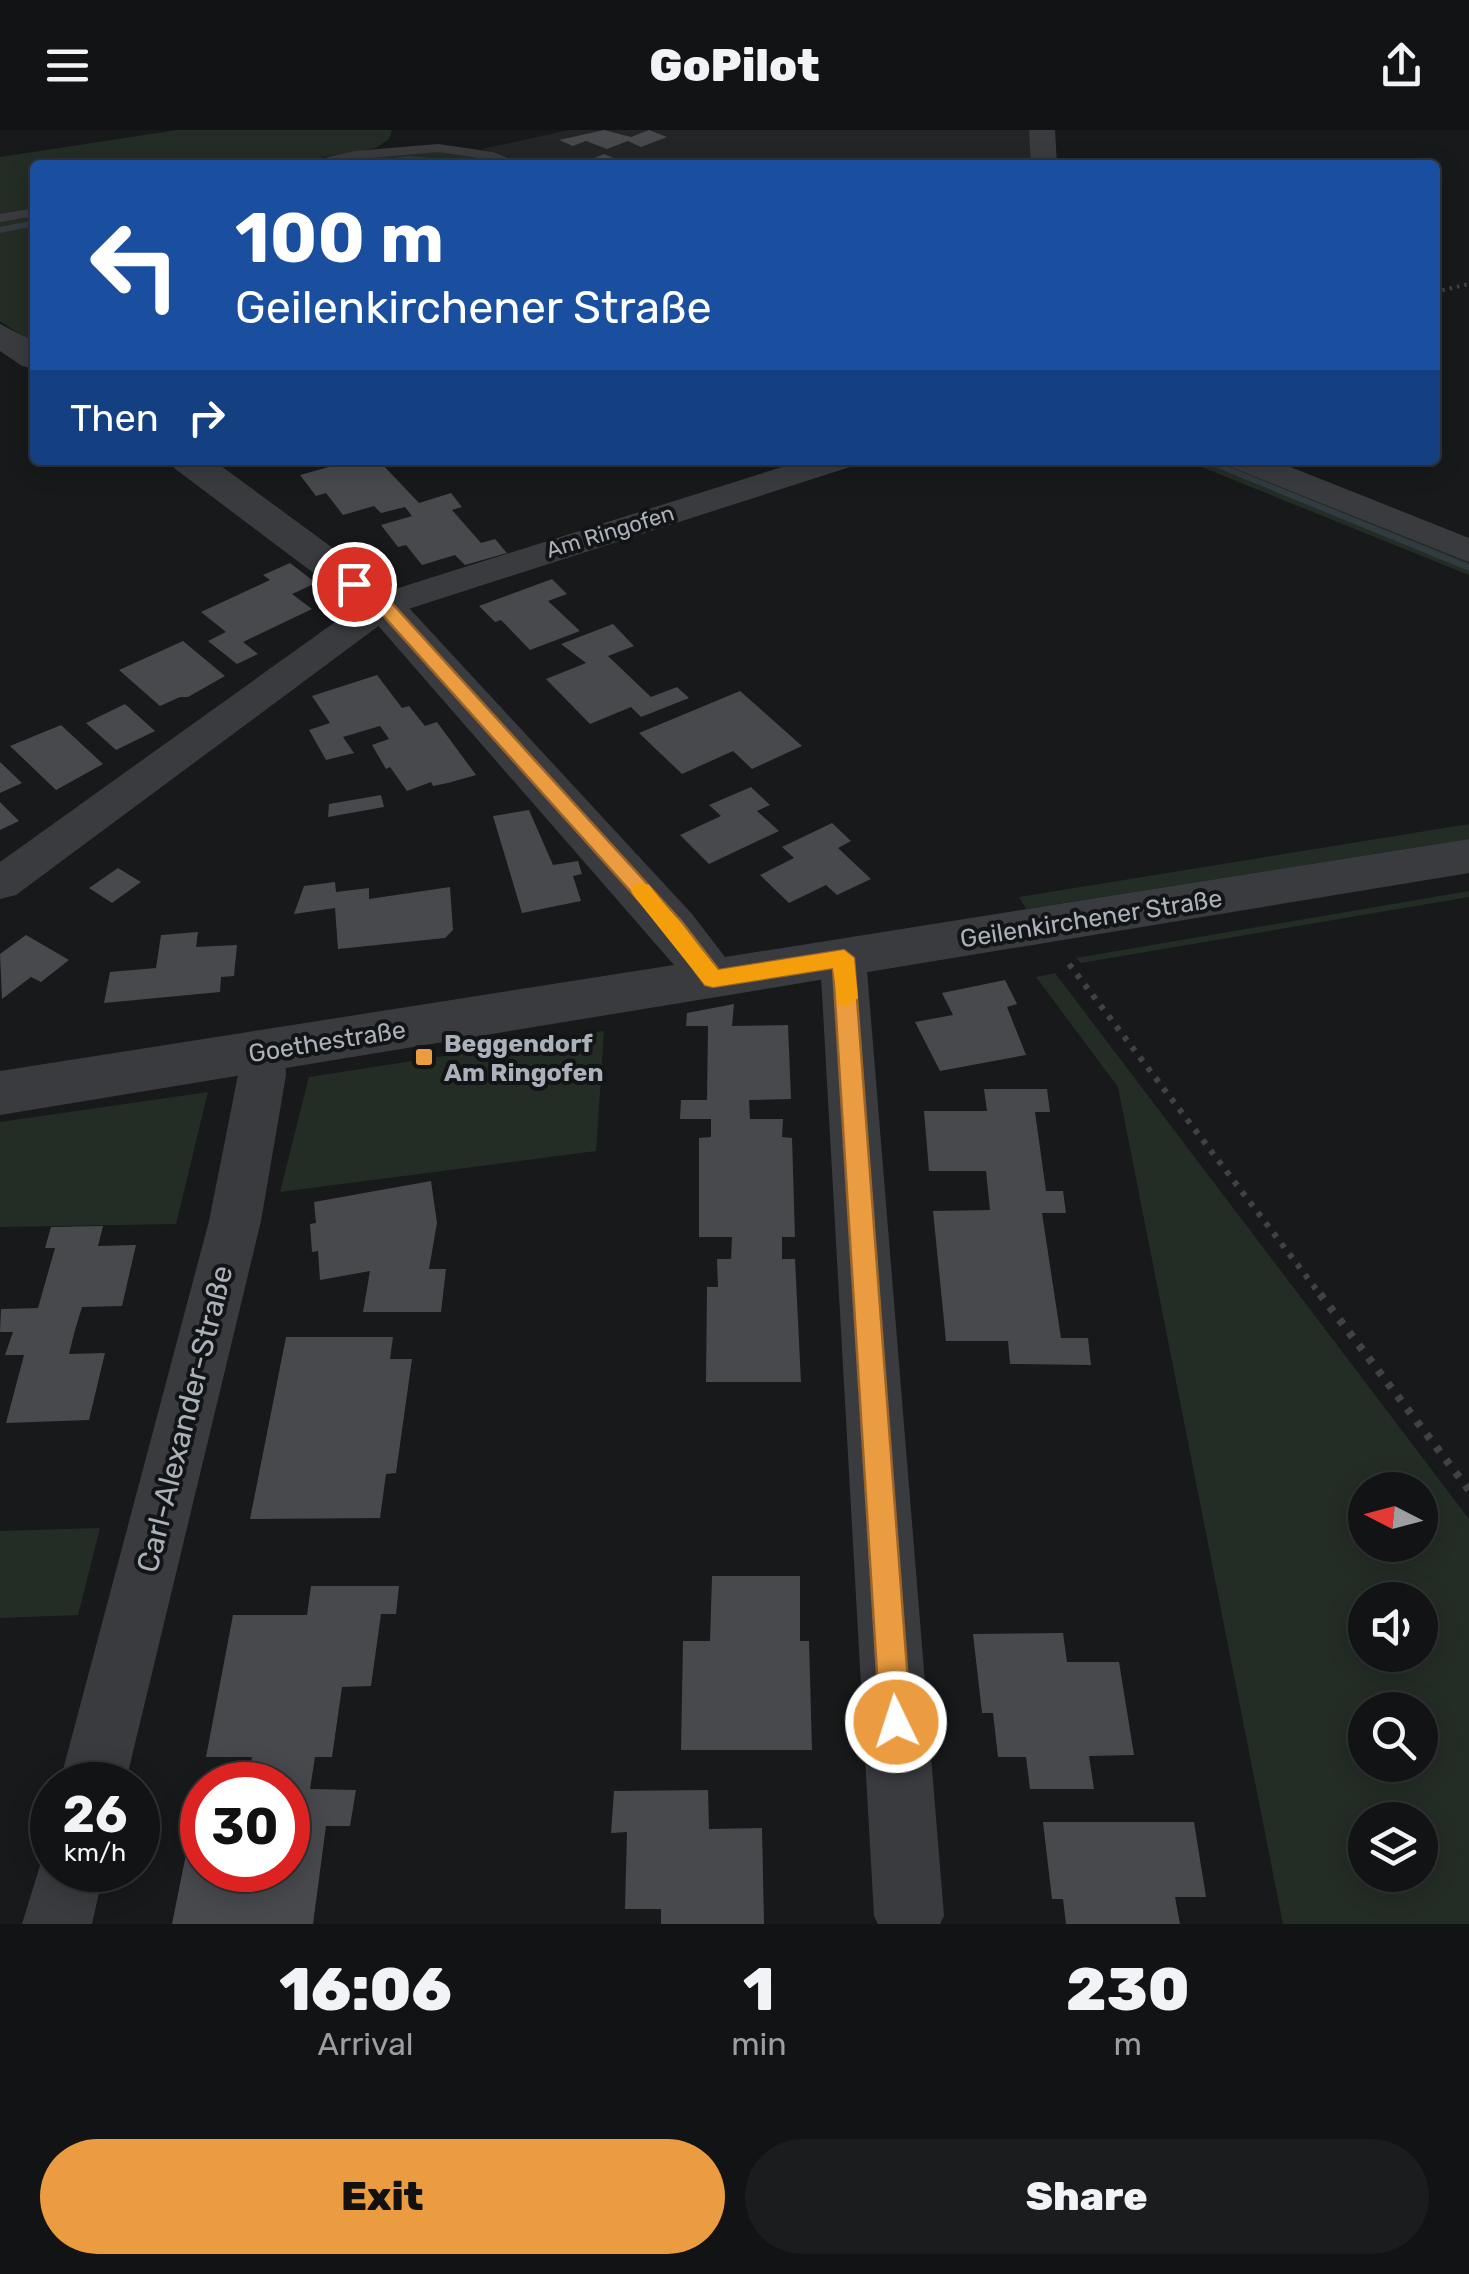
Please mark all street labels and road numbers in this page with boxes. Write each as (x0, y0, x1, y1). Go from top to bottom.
street label: Am Ringofen (543, 499, 677, 564)
street label: Geilenkirchener Straße (958, 883, 1224, 954)
street label: Goethestraße (246, 1015, 408, 1068)
street label: Carl-Alexander-Straße (129, 1262, 241, 1576)

